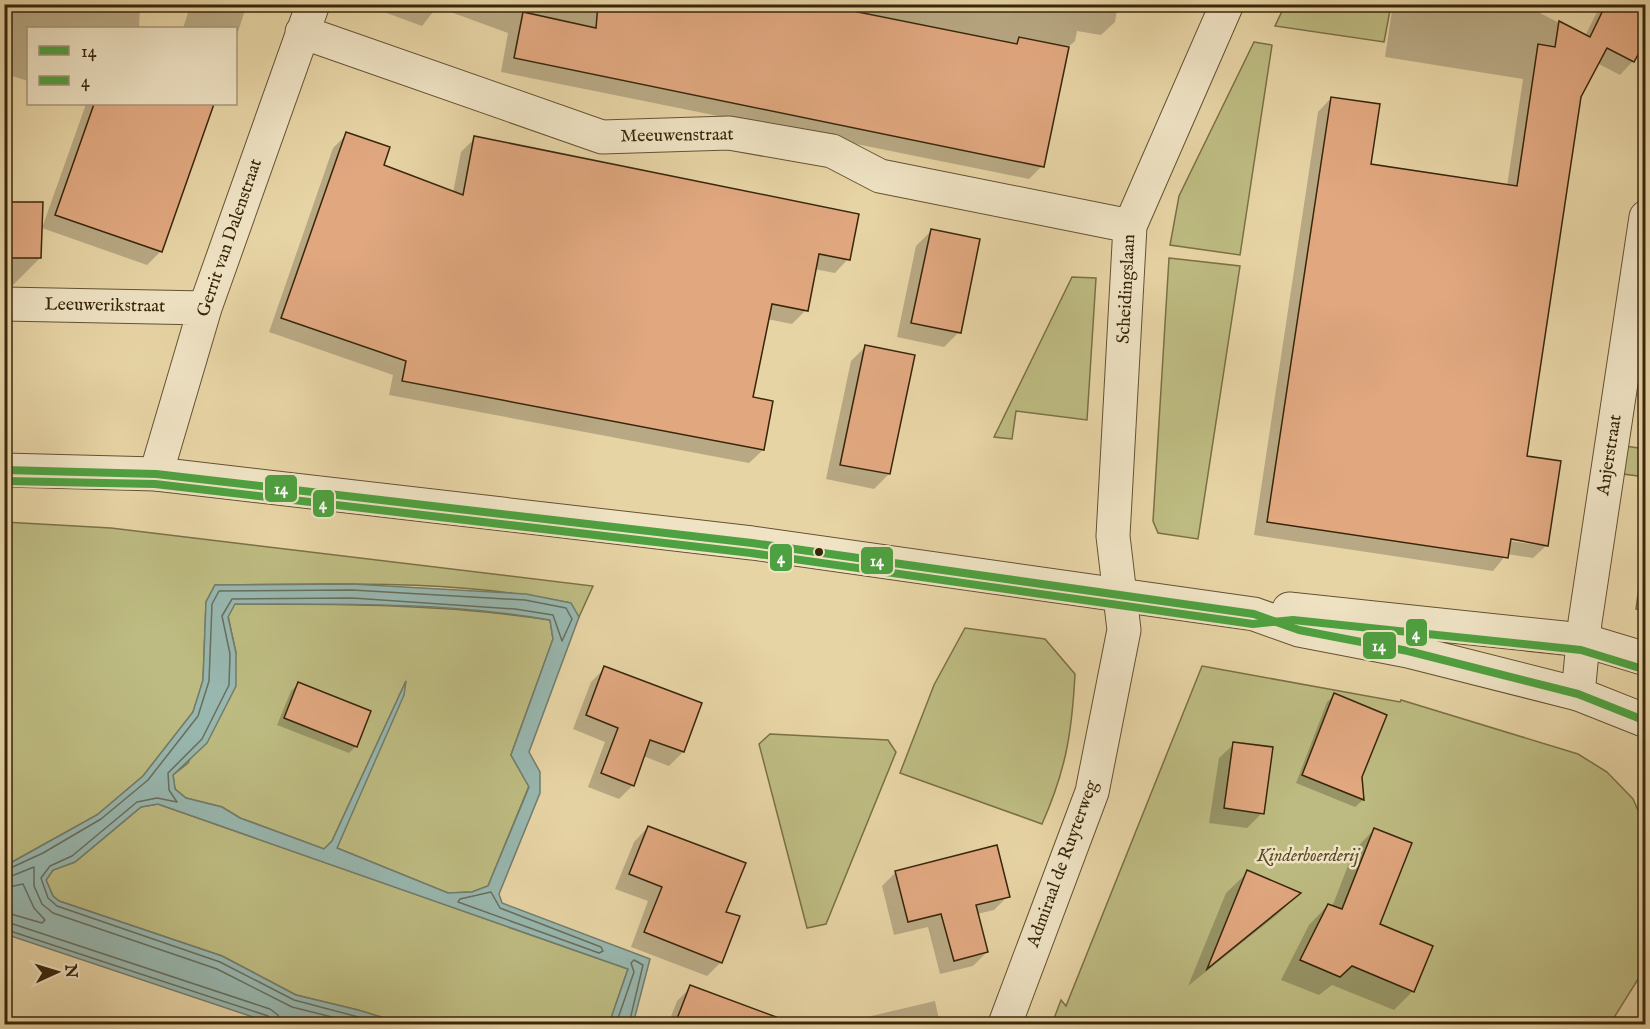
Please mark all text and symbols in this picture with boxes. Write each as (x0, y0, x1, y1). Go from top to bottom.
legend (27, 27, 237, 105)
text: 14 (81, 41, 97, 64)
text: 4 (81, 71, 90, 94)
street label: Meeuwenstraat (620, 124, 734, 148)
street label: Gerrit van Dalenstraat (192, 156, 268, 320)
street label: Scheidingslaan (1113, 233, 1141, 344)
street label: Leeuwerikstraat (44, 293, 166, 319)
street label: Anjerstraat (1592, 413, 1628, 498)
line badge: 14 (264, 474, 298, 503)
text: 14 (274, 480, 289, 500)
line badge: 4 (312, 489, 335, 518)
text: 4 (319, 495, 328, 515)
line badge: 4 (769, 543, 793, 572)
unlabelled marker (813, 546, 825, 558)
line badge: 14 (860, 546, 894, 575)
text: 4 (777, 549, 786, 569)
text: 14 (870, 552, 885, 572)
line badge: 4 (1405, 618, 1428, 647)
text: 4 (1412, 625, 1421, 645)
line badge: 14 (1362, 631, 1397, 660)
text: 14 (1372, 637, 1387, 657)
street label: Admiraal de Ruyterweg (1022, 777, 1104, 952)
park label: Kinderboerderij (1256, 845, 1361, 868)
north arrow (27, 942, 87, 1002)
text: N (59, 962, 80, 979)

